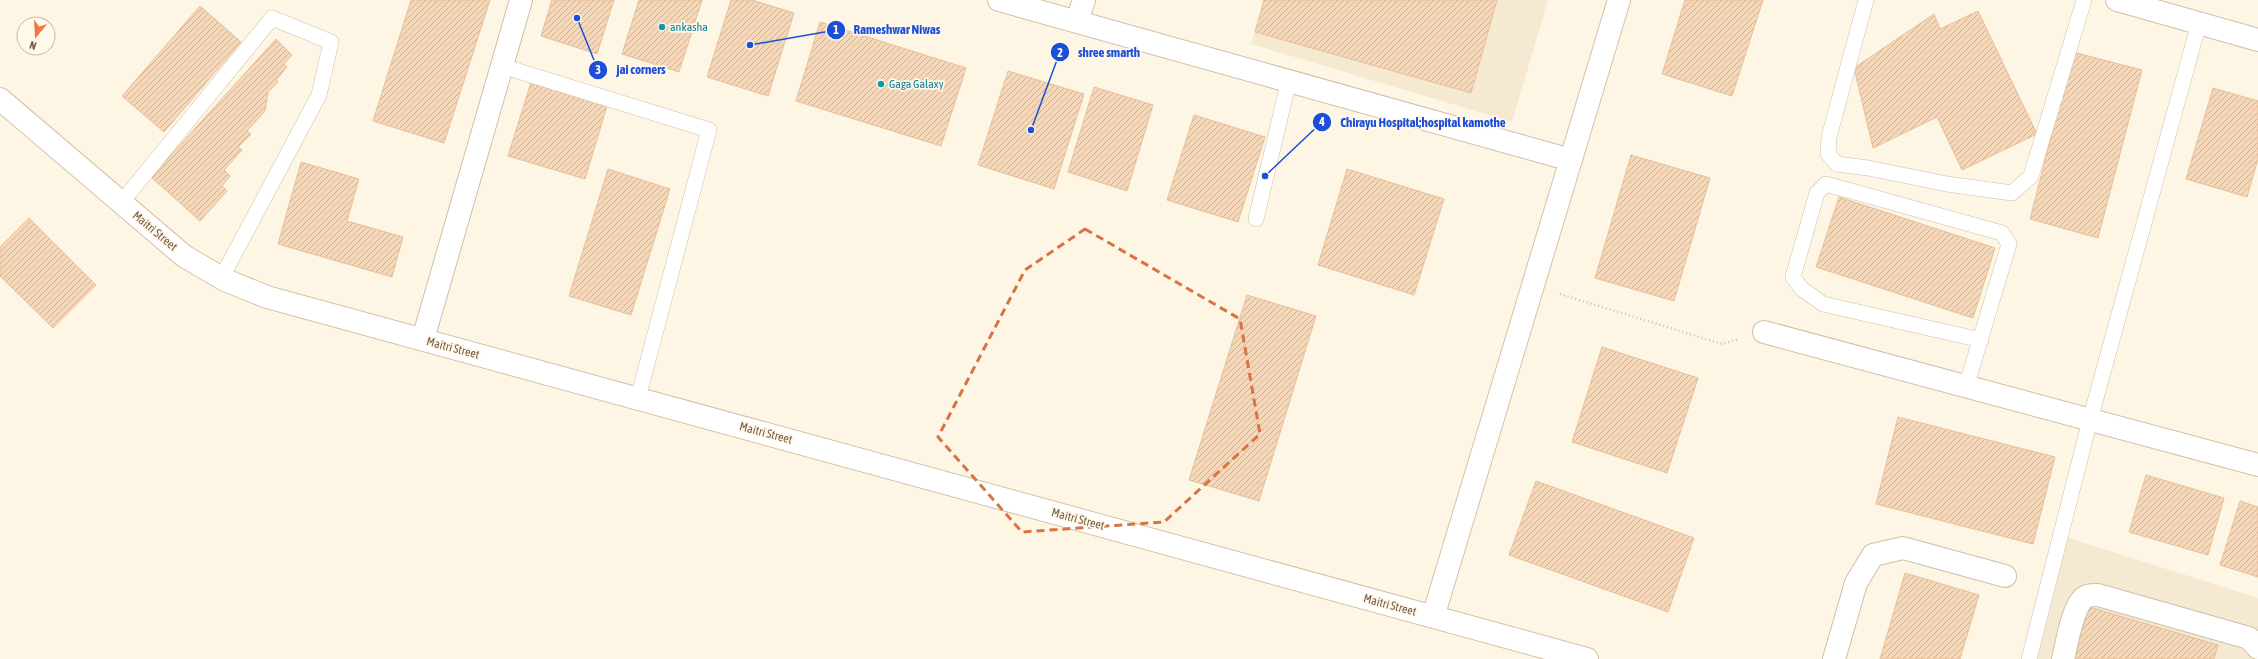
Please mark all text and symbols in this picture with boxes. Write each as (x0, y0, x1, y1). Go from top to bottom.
north arrow (16, 16, 56, 56)
callout: Rameshwar Niwas (826, 17, 948, 42)
place label: ankasha (670, 20, 708, 34)
marker: ankasha (657, 22, 667, 32)
text: Rameshwar Niwas (854, 22, 941, 37)
text: 1 (833, 23, 839, 37)
text: N (28, 39, 38, 52)
callout: shree smarth (1050, 40, 1148, 65)
text: shree smarth (1078, 45, 1140, 60)
text: 2 (1057, 46, 1063, 60)
callout: jai corners (588, 57, 674, 82)
text: jai corners (615, 62, 666, 77)
text: 3 (595, 63, 601, 77)
place label: Gaga Galaxy (889, 77, 944, 91)
marker: Gaga Galaxy (876, 79, 886, 89)
callout: Chirayu Hospital;hospital kamothe (1312, 110, 1514, 135)
text: 4 (1318, 115, 1325, 129)
text: Chirayu Hospital;hospital kamothe (1340, 115, 1506, 130)
street label: Maitri Street (130, 208, 181, 254)
street label: Maitri Street (425, 334, 481, 362)
street label: Maitri Street (738, 419, 794, 447)
street label: Maitri Street (1050, 505, 1106, 533)
street label: Maitri Street (1362, 591, 1418, 619)

